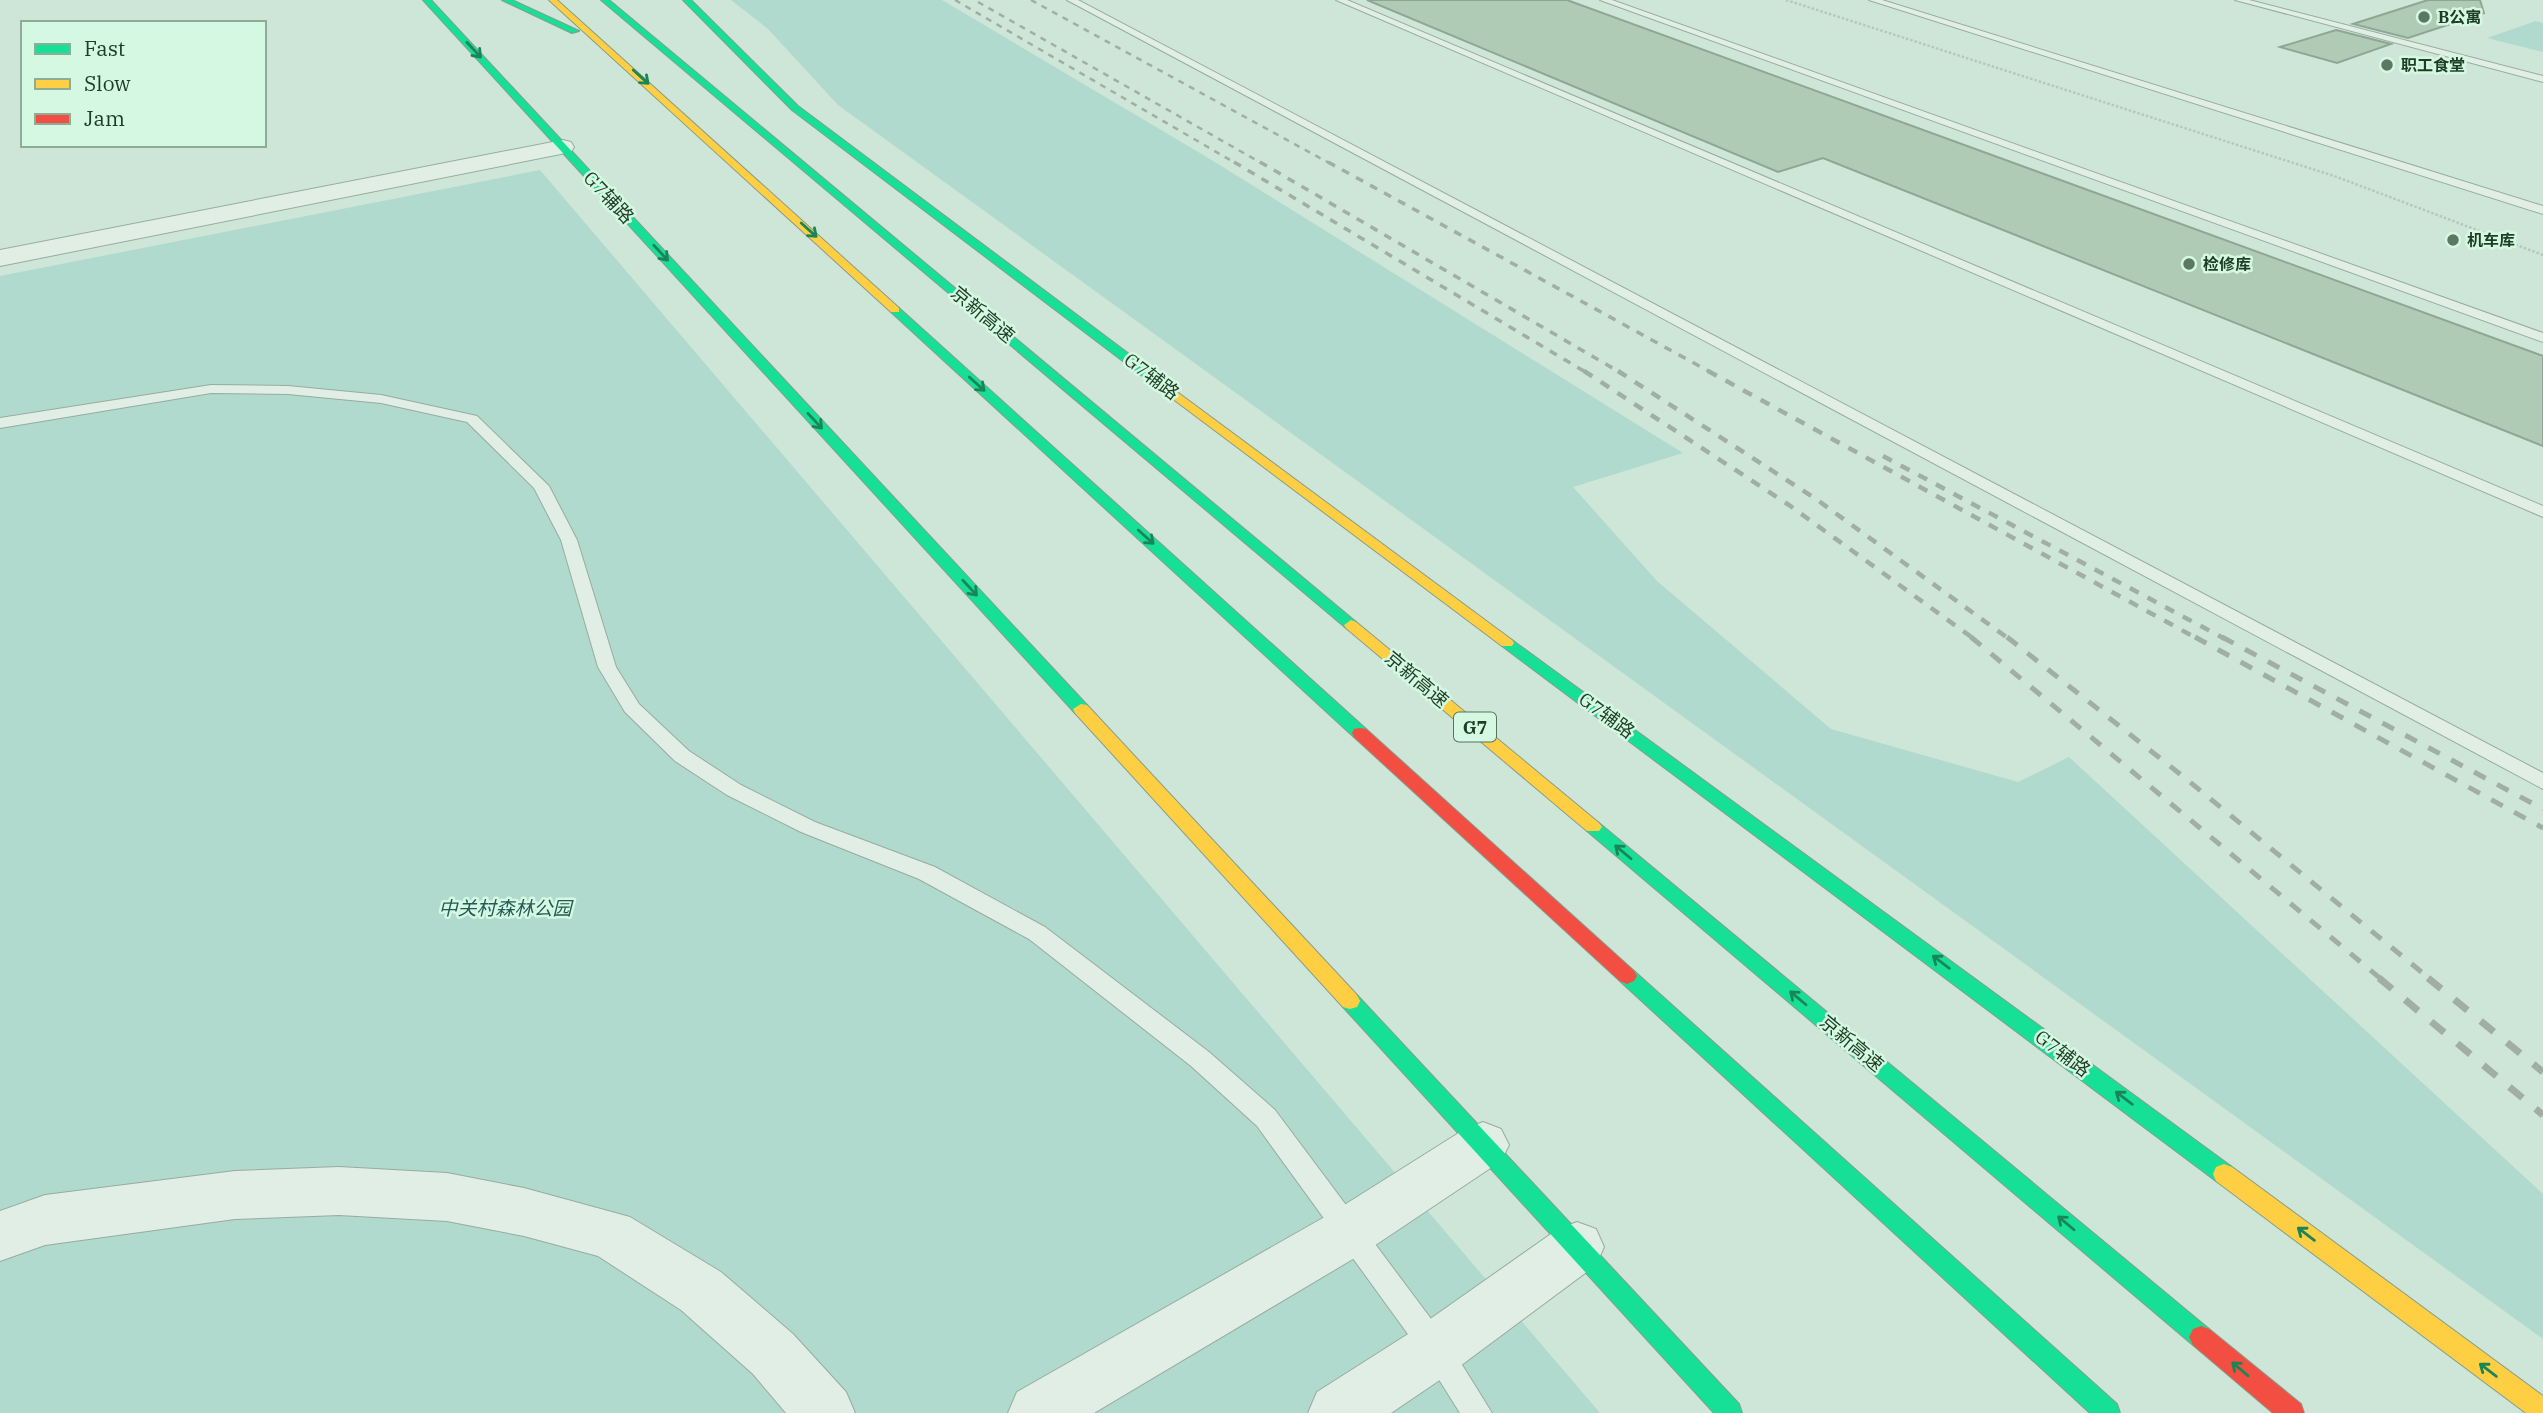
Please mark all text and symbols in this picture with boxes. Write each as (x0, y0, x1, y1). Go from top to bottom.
place label: B公寓 (2438, 7, 2481, 27)
marker: B公寓 (2416, 9, 2432, 25)
legend (21, 21, 266, 147)
text: Fast (84, 34, 125, 62)
one-way arrow (465, 41, 482, 58)
place label: 职工食堂 (2401, 55, 2465, 75)
marker: 职工食堂 (2379, 57, 2395, 73)
text: Slow (84, 69, 131, 97)
one-way arrow (632, 69, 650, 85)
text: Jam (84, 104, 125, 132)
street label: G7辅路 (579, 166, 639, 228)
one-way arrow (800, 222, 817, 239)
place label: 机车库 (2467, 230, 2515, 250)
marker: 机车库 (2445, 232, 2461, 248)
one-way arrow (653, 244, 669, 262)
place label: 检修库 (2203, 254, 2251, 274)
marker: 检修库 (2181, 256, 2197, 272)
street label: 京新高速 (946, 280, 1020, 348)
street label: G7辅路 (1120, 347, 1184, 405)
one-way arrow (968, 375, 985, 392)
one-way arrow (807, 412, 824, 429)
one-way arrow (1137, 528, 1154, 545)
one-way arrow (961, 579, 978, 596)
street label: 京新高速 (1380, 645, 1454, 713)
street label: G7辅路 (1574, 687, 1640, 743)
road number: G7 (1454, 712, 1496, 742)
one-way arrow (1615, 844, 1633, 860)
park label: 中关村森林公园 (438, 896, 574, 920)
one-way arrow (1932, 955, 1951, 969)
one-way arrow (1789, 990, 1807, 1006)
street label: 京新高速 (1815, 1009, 1889, 1077)
street label: G7辅路 (2031, 1024, 2095, 1082)
one-way arrow (2114, 1091, 2133, 1106)
one-way arrow (2057, 1215, 2075, 1231)
one-way arrow (2297, 1227, 2316, 1241)
one-way arrow (2231, 1361, 2249, 1377)
one-way arrow (2479, 1363, 2498, 1377)

